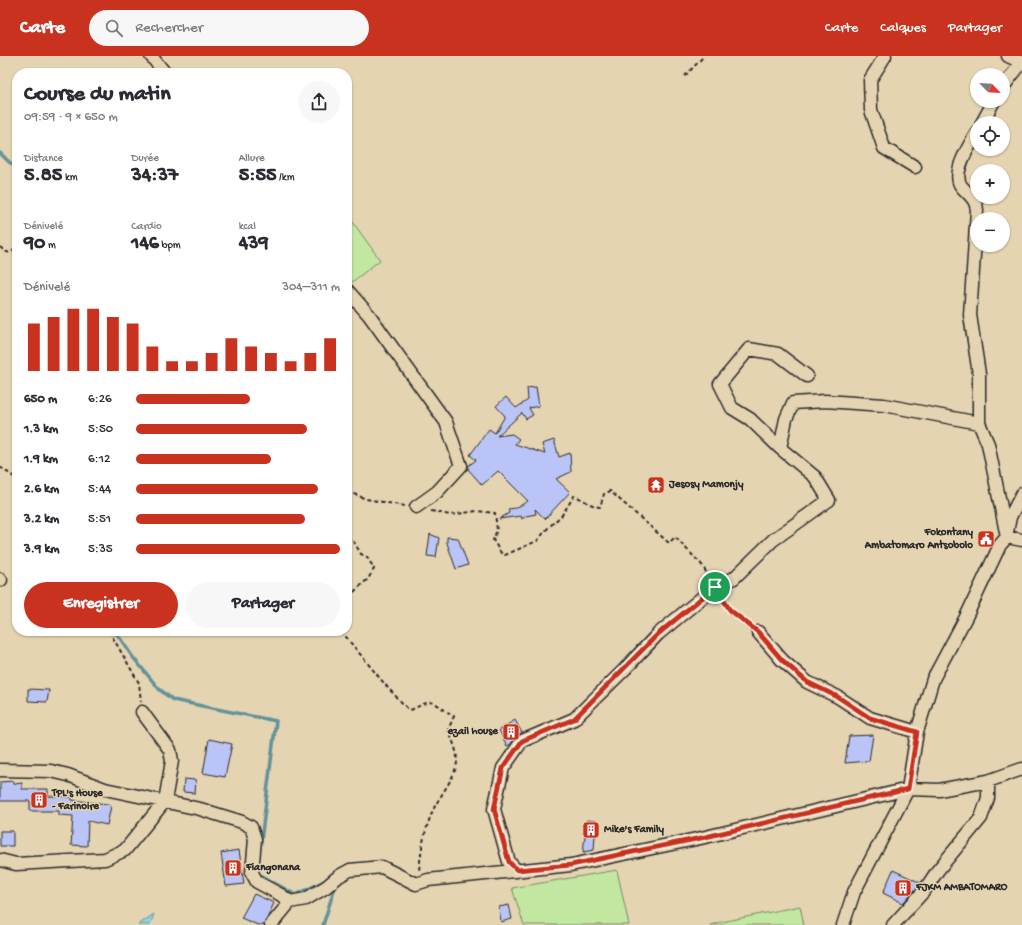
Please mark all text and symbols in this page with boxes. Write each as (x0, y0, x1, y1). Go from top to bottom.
search box (89, 10, 369, 46)
text: Carte (20, 17, 65, 40)
icon: search (103, 17, 125, 39)
text: Rechercher (135, 19, 203, 37)
text: Carte (825, 20, 858, 37)
text: Calques (880, 20, 926, 37)
text: Partager (948, 20, 1002, 37)
north arrow (970, 68, 1010, 108)
map controls (970, 68, 1010, 252)
button: share (298, 81, 340, 123)
text: Course du matin (24, 82, 171, 108)
text: 09:59 · 9 × 650 m (24, 110, 118, 125)
button: locate (970, 116, 1010, 156)
text: Distance (24, 153, 63, 165)
text: Durée (131, 153, 159, 165)
text: Allure (239, 153, 265, 165)
button: + (970, 164, 1010, 204)
text: 5.85 (24, 165, 62, 188)
text: 34:37 (131, 165, 178, 188)
text: 5:55 (239, 165, 277, 188)
text: km (62, 172, 78, 184)
text: /km (277, 172, 294, 184)
button: − (970, 212, 1010, 252)
text: Dénivelé (24, 221, 63, 233)
text: Cardio (131, 221, 162, 233)
text: kcal (239, 221, 256, 233)
text: 90 (24, 233, 45, 256)
text: 146 (131, 233, 159, 256)
text: 439 (239, 233, 269, 256)
text: m (45, 240, 56, 252)
text: bpm (159, 240, 181, 252)
text: Dénivelé (24, 280, 70, 295)
text: 304–311 m (282, 280, 340, 295)
text: 650 m (24, 392, 57, 407)
text: 6:26 (88, 392, 112, 407)
text: 1.3 km (24, 422, 58, 437)
text: 5:50 (88, 422, 113, 437)
text: 1.9 km (24, 452, 58, 467)
text: 6:12 (88, 452, 110, 467)
temple icon: Jesosy Mamonjy (646, 475, 666, 495)
place label: Jesosy Mamonjy (668, 479, 744, 491)
text: 2.6 km (24, 482, 59, 497)
text: 5:44 (88, 482, 111, 497)
text: 3.2 km (24, 512, 59, 527)
text: 5:51 (88, 512, 111, 527)
place label: Fokontany Ambatomaro Antsobolo (864, 526, 974, 552)
public building icon: Fokontany Ambatomaro Antsobolo (976, 529, 996, 549)
text: 3.9 km (24, 542, 59, 557)
text: 5:35 (88, 542, 113, 557)
pin (698, 570, 732, 604)
icon: arrive (704, 576, 726, 598)
button: Enregistrer (24, 582, 178, 628)
button: Partager (186, 582, 340, 628)
building icon: ezail house (501, 722, 521, 742)
place label: ezail house (446, 726, 499, 738)
place label: TPL's House - Farinoire (51, 788, 104, 813)
building icon: TPL's House - Farinoire (29, 790, 49, 810)
building icon: Mike's Family (581, 820, 601, 840)
place label: Mike's Family (604, 824, 664, 836)
building icon: Fiangonana (223, 858, 243, 878)
place label: Fiangonana (245, 862, 301, 875)
building icon: FJKM AMBATOMARO (893, 878, 913, 898)
place label: FJKM AMBATOMARO (915, 882, 1008, 894)

